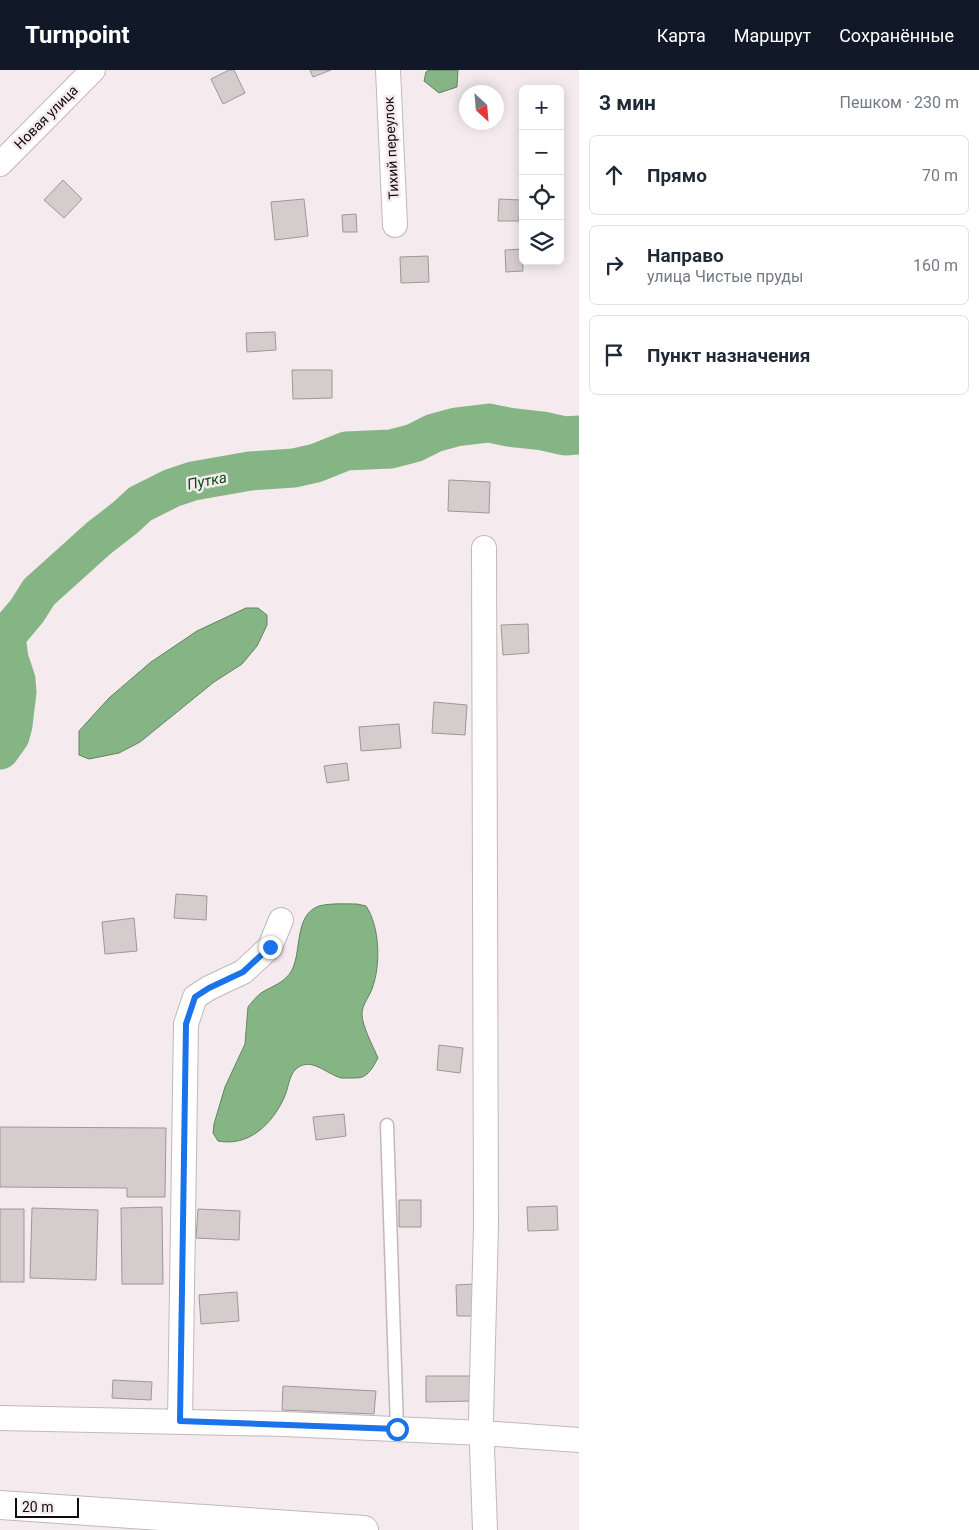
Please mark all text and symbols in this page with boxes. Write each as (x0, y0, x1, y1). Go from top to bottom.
text: Turnpoint (25, 21, 130, 49)
text: Карта (657, 25, 706, 46)
text: Маршрут (734, 25, 811, 46)
text: Сохранённые (839, 25, 954, 46)
street label: Новая улица (11, 82, 81, 152)
north arrow (459, 85, 504, 130)
map controls (519, 85, 564, 265)
button: + (519, 85, 564, 130)
text: 3 мин (599, 91, 656, 115)
text: Пешком · 230 m (840, 93, 959, 112)
street label: Тихий переулок (380, 96, 402, 200)
button: − (519, 130, 564, 175)
icon: ahead (600, 161, 628, 189)
text: Прямо (647, 164, 707, 187)
text: 70 m (922, 166, 958, 185)
button: locate (519, 175, 564, 220)
button: layers (519, 220, 564, 265)
text: Направо (647, 244, 724, 267)
icon: right (600, 251, 628, 279)
text: 160 m (913, 256, 958, 275)
text: улица Чистые пруды (647, 267, 803, 286)
icon: arrive (600, 341, 628, 369)
text: Пункт назначения (647, 344, 810, 367)
water label: Путка (186, 468, 228, 494)
route end (259, 936, 282, 959)
route start (386, 1418, 409, 1441)
scale bar (15, 1495, 79, 1518)
text: 20 m (22, 1499, 54, 1515)

